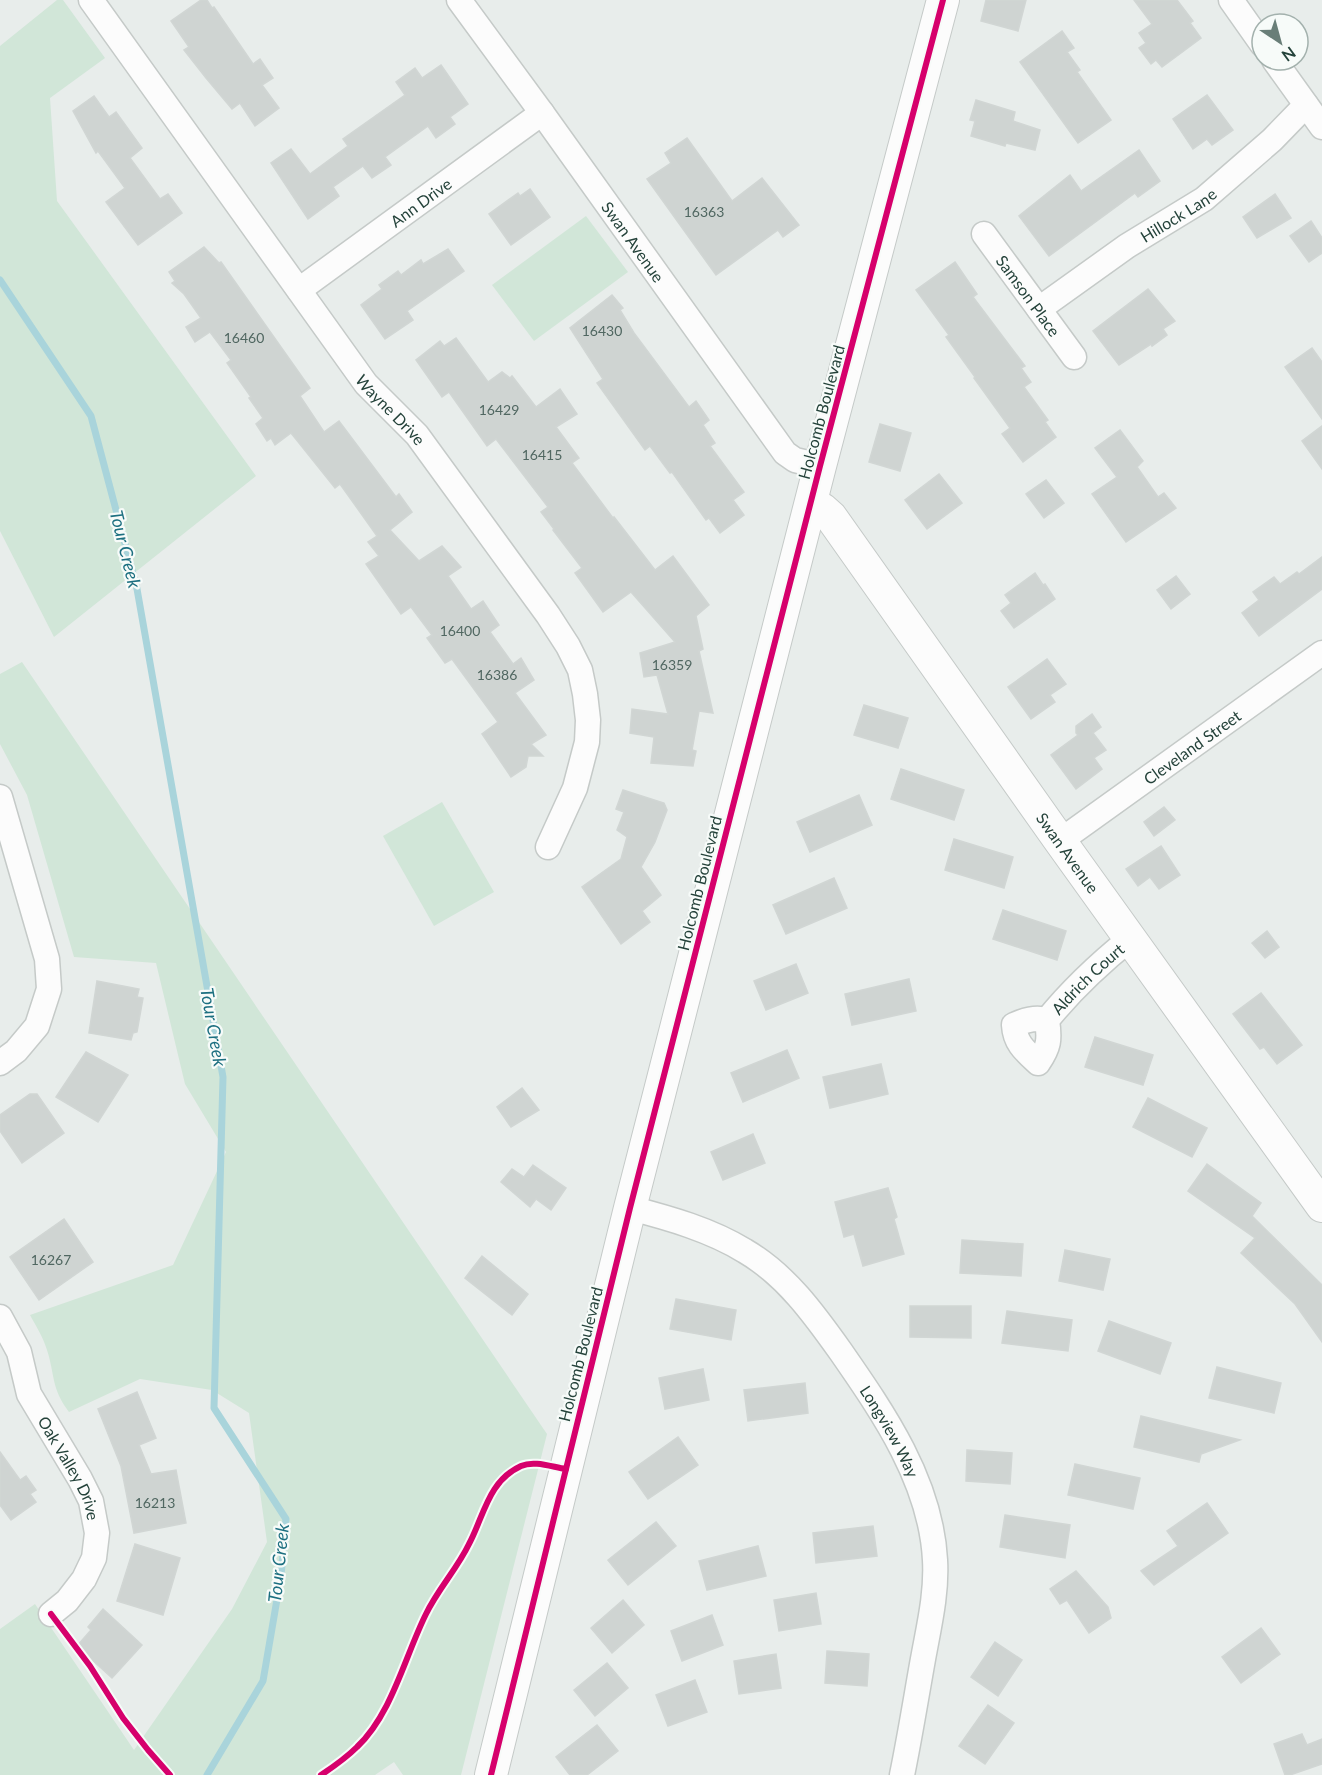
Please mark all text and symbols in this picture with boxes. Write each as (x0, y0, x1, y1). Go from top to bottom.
north arrow (1250, 12, 1310, 72)
text: N (1279, 43, 1300, 66)
street label: Ann Drive (386, 173, 455, 230)
street label: Hillock Lane (1136, 184, 1220, 245)
street label: Swan Avenue (599, 197, 669, 285)
house number: 16363 (684, 203, 724, 220)
street label: Samson Place (993, 251, 1065, 340)
house number: 16430 (582, 322, 622, 339)
house number: 16460 (224, 329, 264, 346)
street label: Holcomb Boulevard (794, 343, 848, 481)
street label: Wayne Drive (352, 370, 430, 448)
house number: 16429 (479, 401, 519, 418)
house number: 16415 (522, 446, 562, 463)
water label: Tour Creek (106, 508, 146, 591)
house number: 16400 (440, 622, 480, 639)
house number: 16359 (652, 656, 692, 673)
house number: 16386 (477, 666, 517, 683)
street label: Cleveland Street (1139, 705, 1244, 788)
street label: Swan Avenue (1033, 809, 1103, 896)
street label: Holcomb Boulevard (673, 814, 725, 952)
street label: Aldrich Court (1047, 939, 1128, 1018)
water label: Tour Creek (196, 986, 232, 1068)
house number: 16267 (31, 1251, 71, 1268)
street label: Holcomb Boulevard (554, 1285, 606, 1423)
street label: Longview Way (857, 1381, 924, 1480)
street label: Oak Valley Drive (35, 1412, 104, 1522)
house number: 16213 (135, 1494, 175, 1511)
water label: Tour Creek (263, 1522, 293, 1604)

